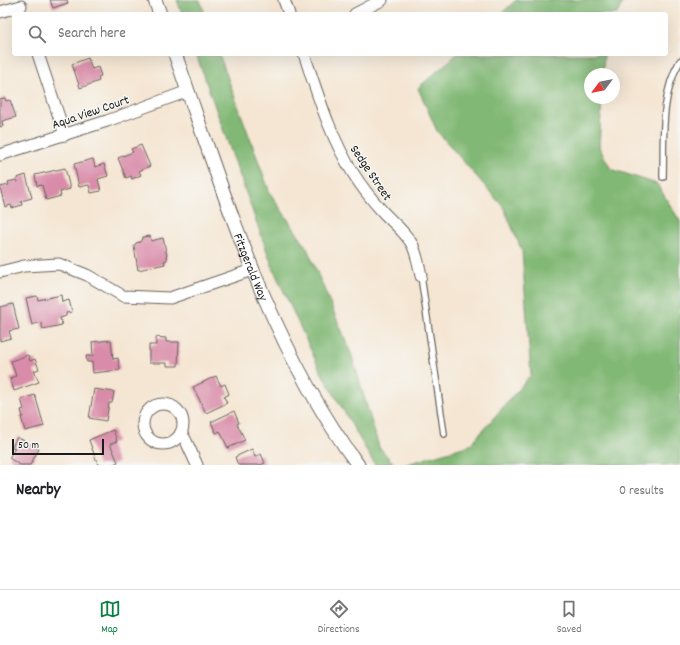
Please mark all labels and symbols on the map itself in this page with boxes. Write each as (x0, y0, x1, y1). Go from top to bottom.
north arrow (584, 68, 620, 104)
street label: Aqua View Court (50, 91, 132, 135)
street label: Sedge Street (344, 142, 396, 205)
street label: Fitzgerald Way (227, 231, 272, 305)
scale bar (12, 437, 104, 456)

